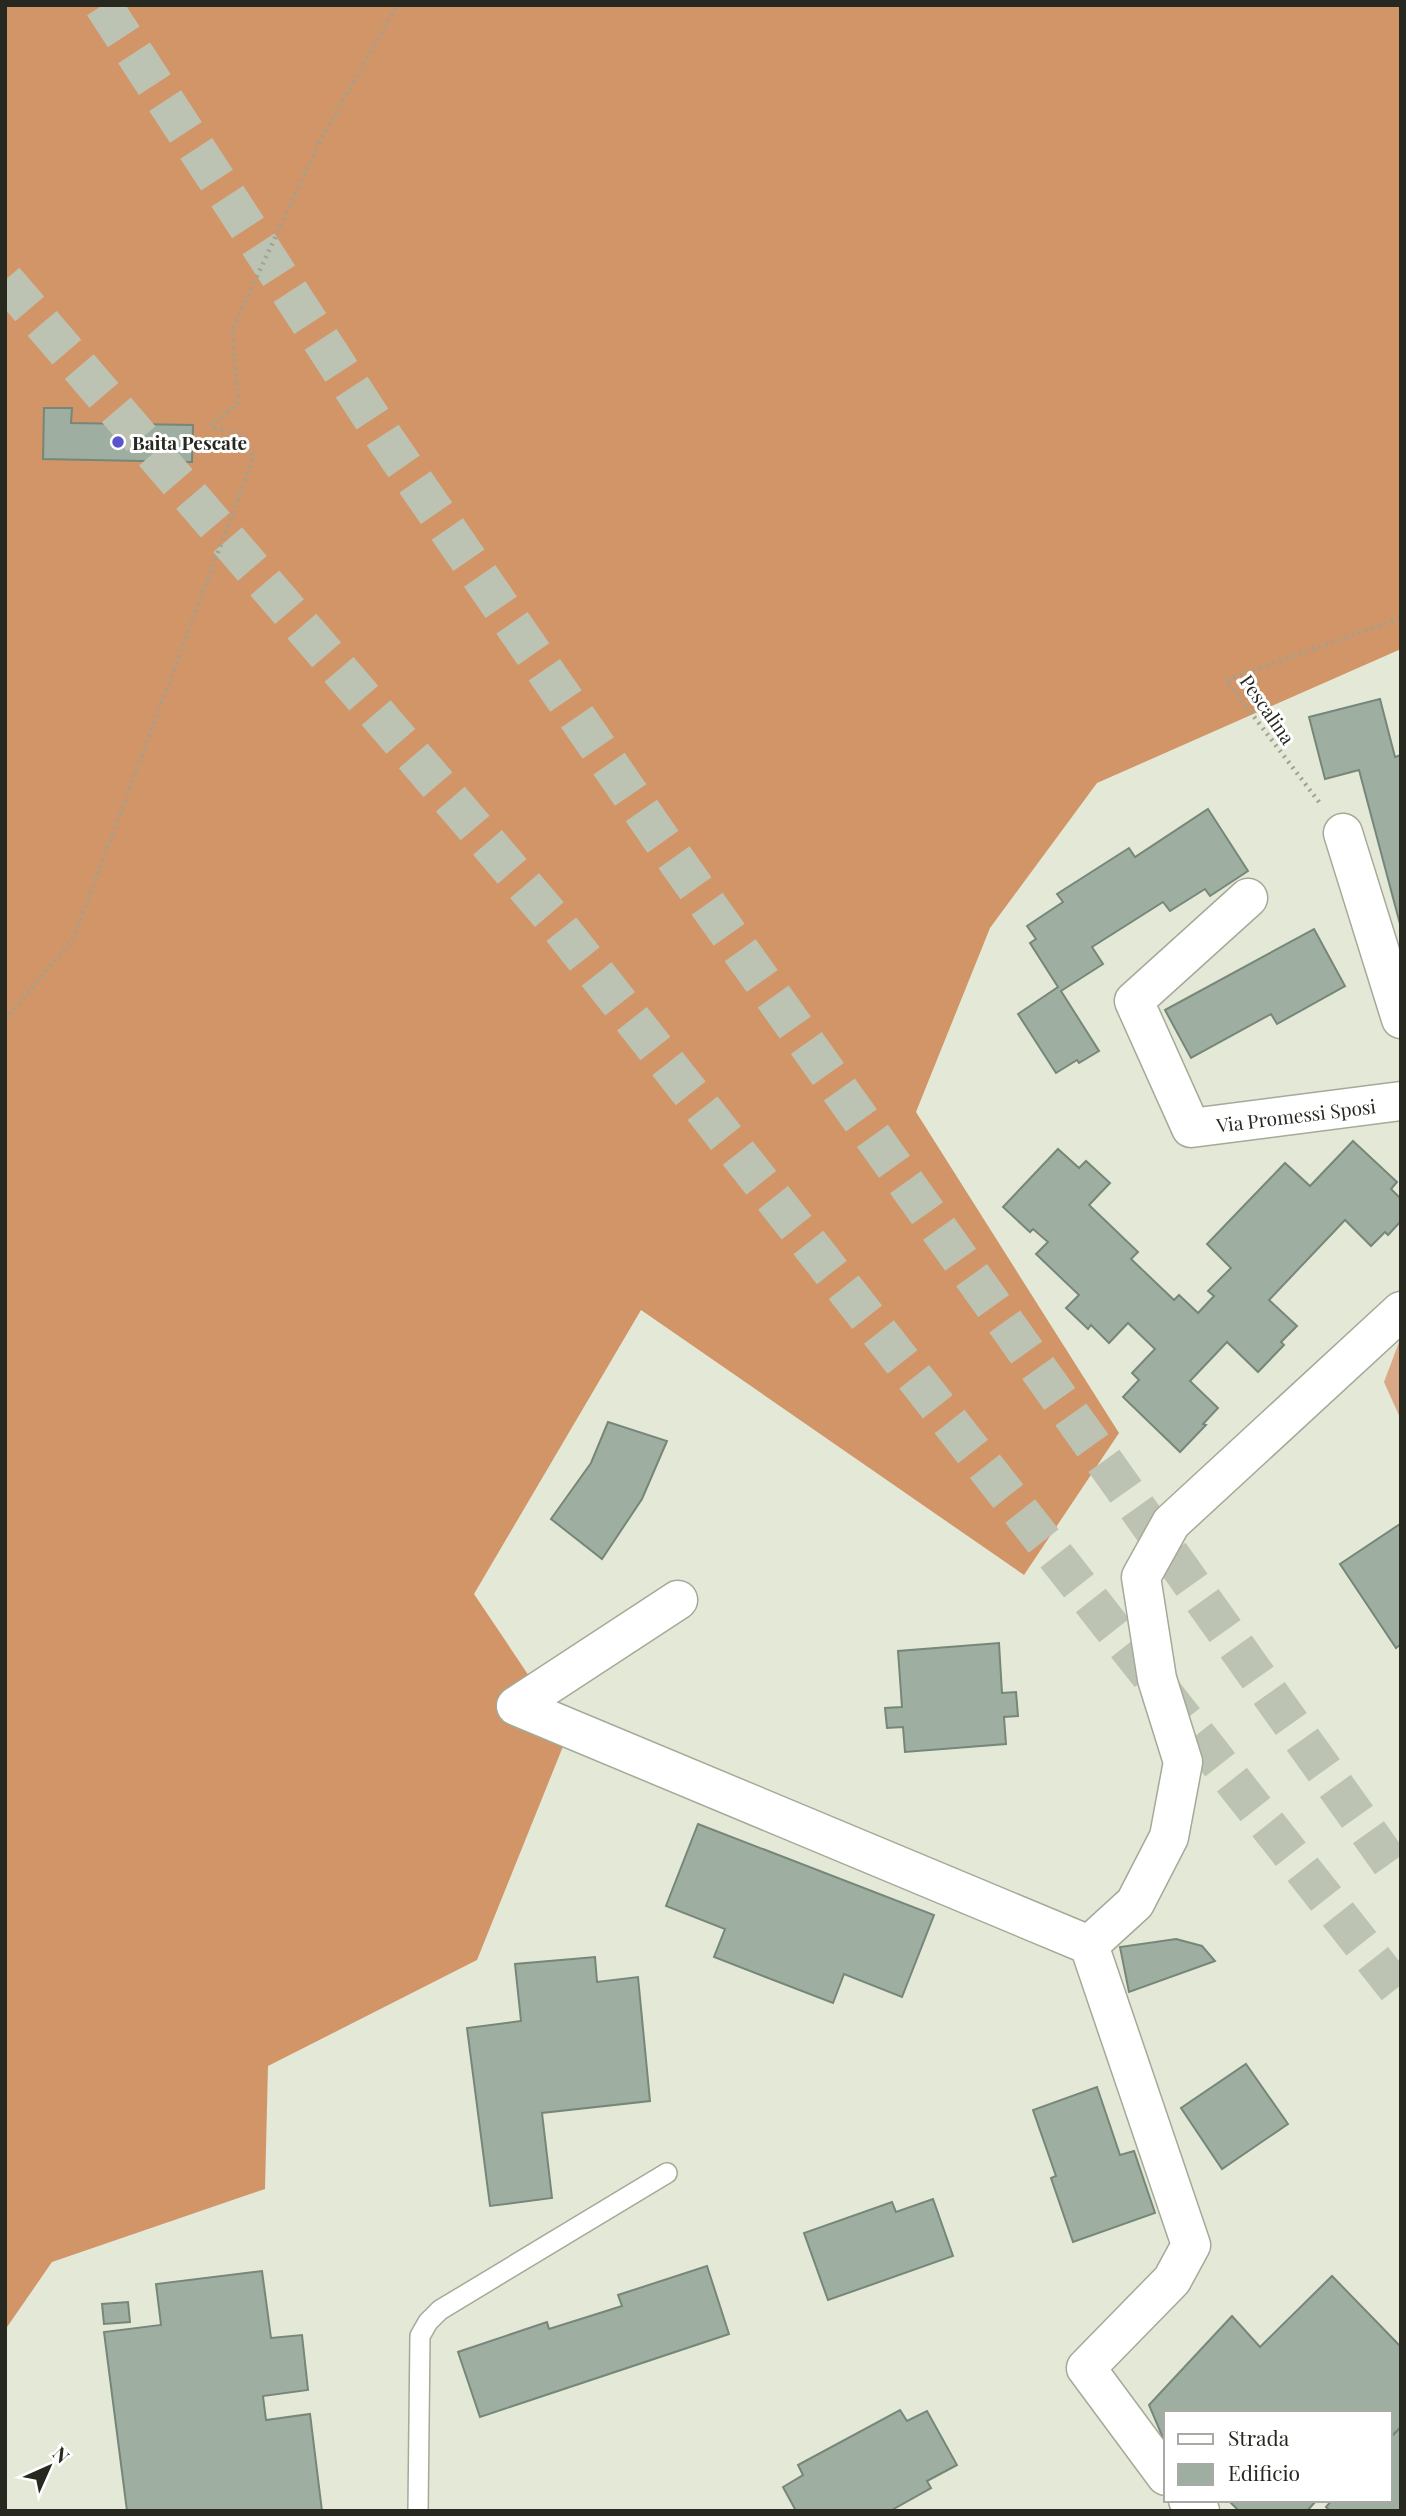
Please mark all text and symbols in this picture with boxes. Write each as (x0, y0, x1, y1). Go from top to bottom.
place label: Baita Pescate (132, 429, 247, 455)
marker: Baita Pescate (110, 434, 126, 450)
street label: Pescalina (1235, 669, 1302, 749)
street label: Via Promessi Sposi (1214, 1092, 1377, 1138)
legend (1164, 2411, 1392, 2502)
text: Strada (1228, 2423, 1290, 2451)
north arrow (14, 2432, 84, 2502)
text: N (48, 2440, 76, 2469)
text: Edificio (1228, 2458, 1300, 2486)

